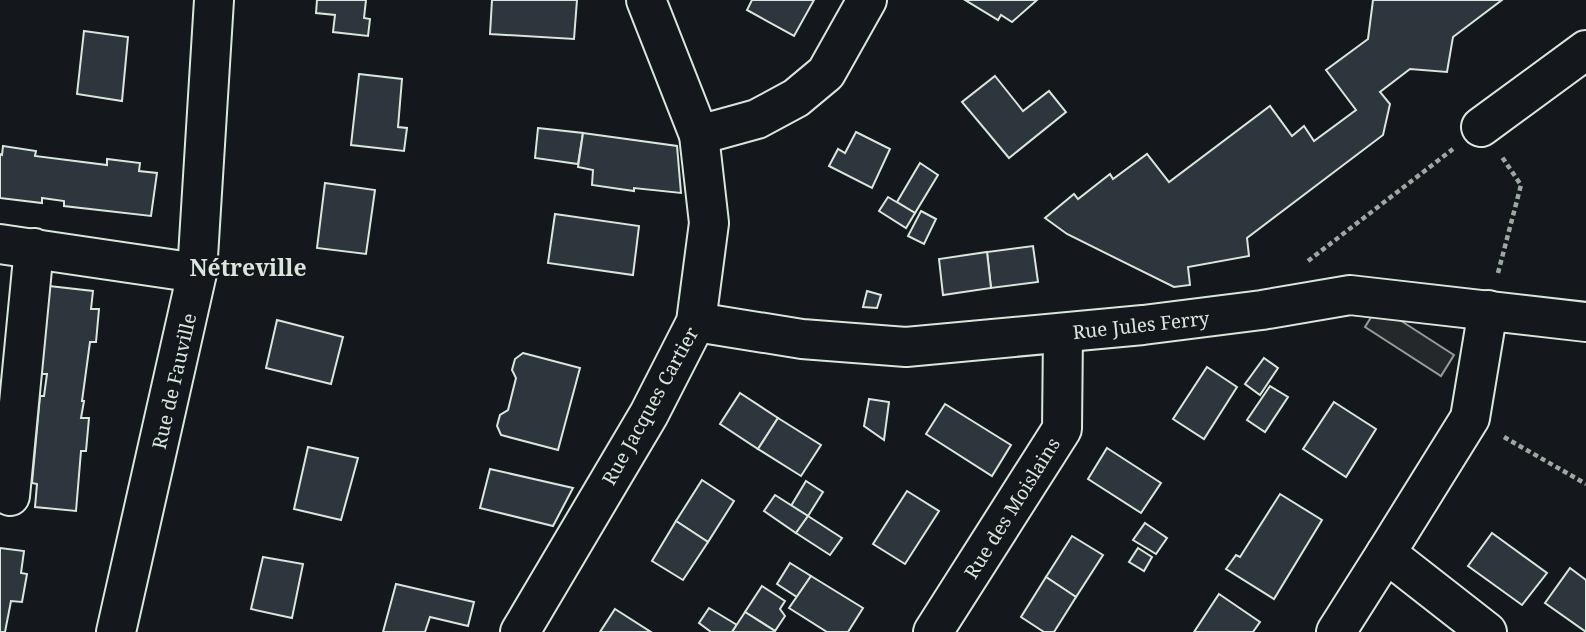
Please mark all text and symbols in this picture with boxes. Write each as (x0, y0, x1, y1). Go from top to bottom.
district label: Nétreville (189, 251, 307, 283)
street label: Rue Jules Ferry (1071, 305, 1211, 345)
street label: Rue de Fauville (146, 311, 202, 451)
street label: Rue Jacques Cartier (596, 322, 704, 490)
street label: Rue des Moislains (958, 432, 1066, 584)

